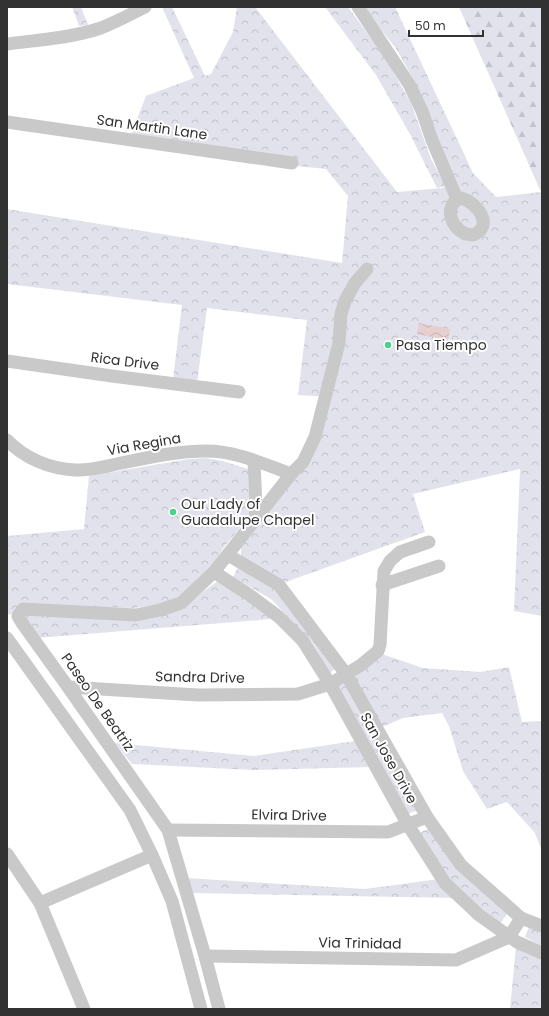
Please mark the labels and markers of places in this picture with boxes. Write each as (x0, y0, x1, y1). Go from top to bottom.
place label: Pasa Tiempo (396, 335, 487, 355)
marker: Pasa Tiempo (383, 340, 393, 350)
place label: Our Lady of Guadalupe Chapel (181, 494, 314, 530)
marker: Our Lady of Guadalupe Chapel (168, 507, 178, 517)

